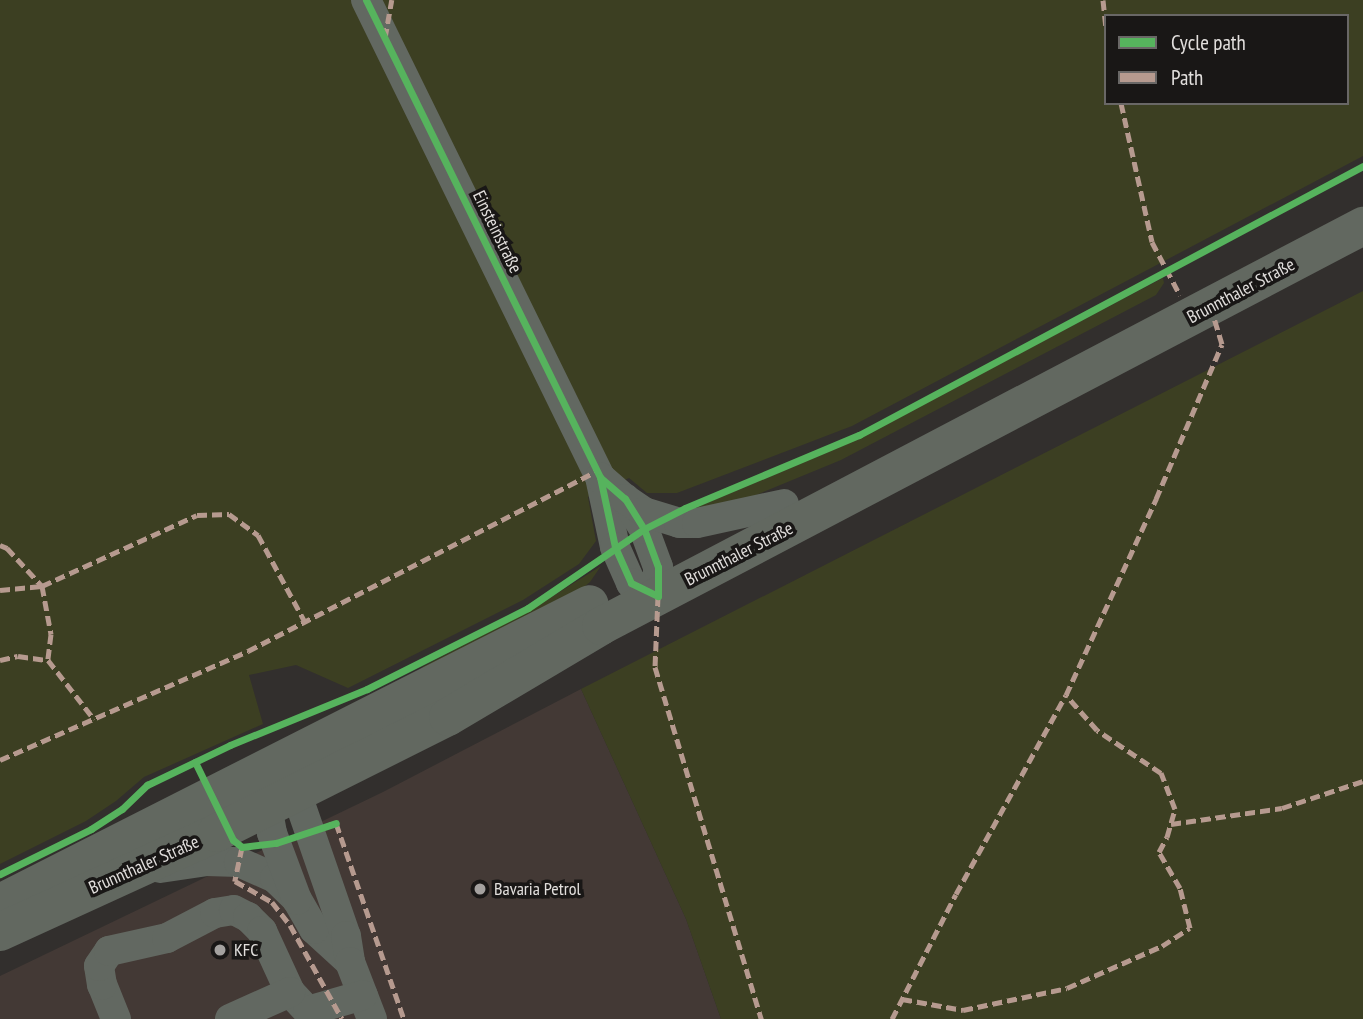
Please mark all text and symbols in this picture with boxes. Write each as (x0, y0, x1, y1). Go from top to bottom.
legend (1104, 14, 1349, 105)
text: Cycle path (1171, 29, 1246, 56)
text: Path (1171, 64, 1203, 91)
street label: Einsteinstraße (468, 187, 526, 277)
street label: Brunnthaler Straße (1184, 254, 1298, 328)
street label: Brunnthaler Straße (681, 517, 797, 591)
street label: Brunnthaler Straße (85, 831, 203, 899)
place label: Bavaria Petrol (494, 878, 581, 900)
marker: Bavaria Petrol (472, 881, 488, 897)
place label: KFC (234, 939, 259, 961)
marker: KFC (212, 942, 228, 958)

